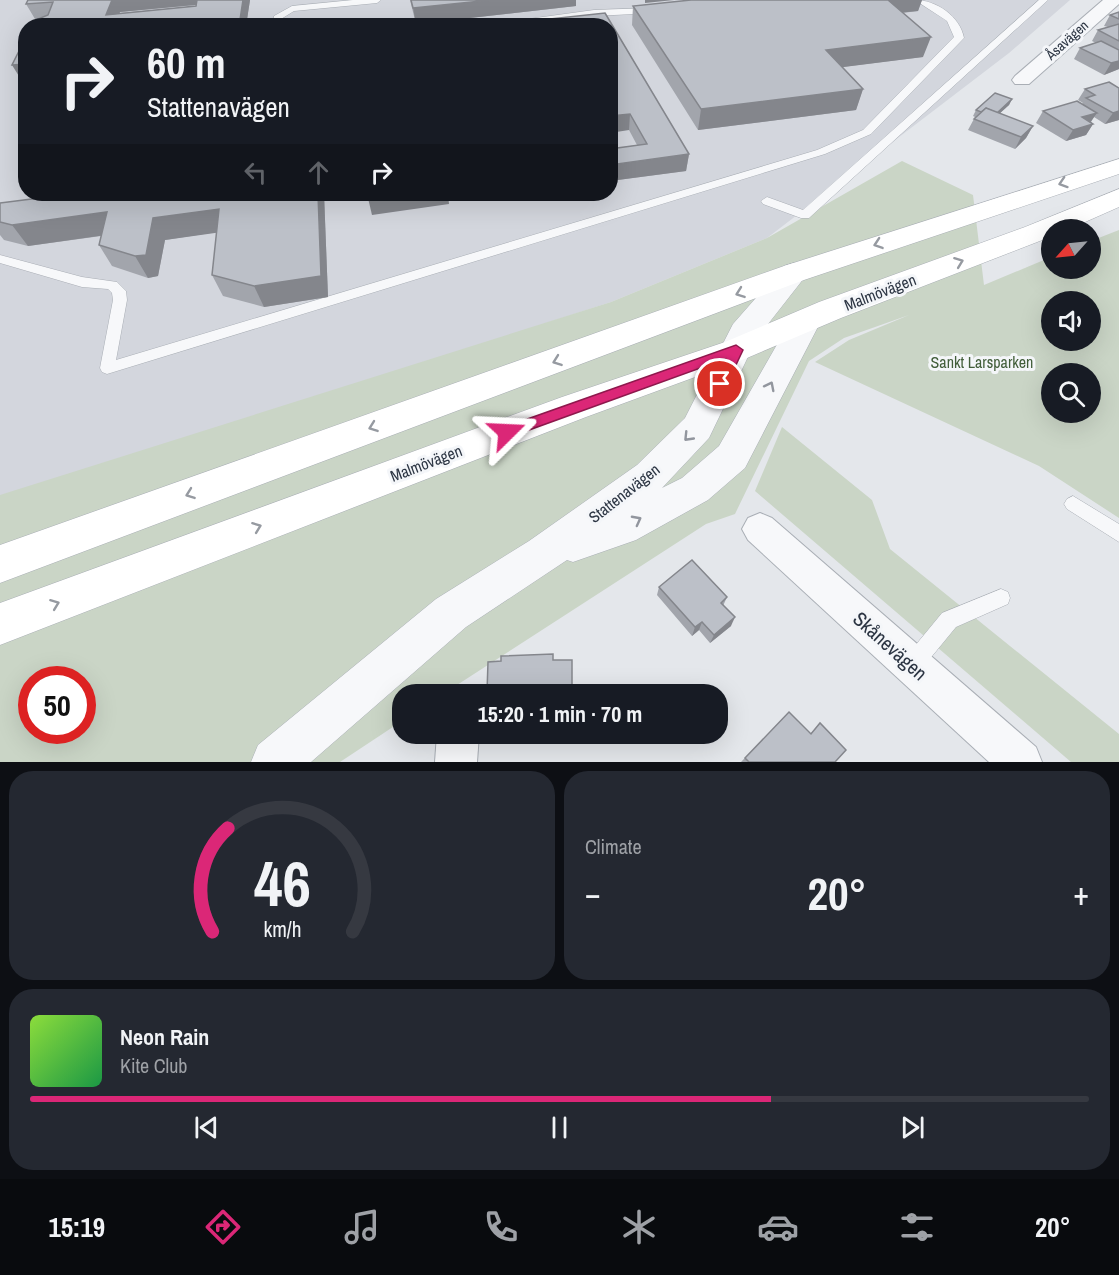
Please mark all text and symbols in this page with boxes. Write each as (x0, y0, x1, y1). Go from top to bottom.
street label: Åsavägen (1041, 16, 1092, 64)
text: 60 m (147, 35, 226, 91)
icon: right (48, 42, 126, 120)
text: Stattenavägen (147, 89, 290, 125)
icon: left (239, 156, 272, 189)
icon: ahead (302, 156, 335, 189)
icon: right (365, 156, 398, 189)
one-way arrow (1058, 176, 1069, 189)
north arrow (1041, 219, 1101, 279)
map controls (1041, 219, 1101, 423)
one-way arrow (873, 237, 884, 250)
one-way arrow (953, 257, 964, 269)
street label: Malmövägen (841, 268, 919, 316)
one-way arrow (735, 286, 745, 299)
button: sound (1041, 291, 1101, 351)
park label: Sankt Larsparken (931, 351, 1033, 373)
one-way arrow (552, 353, 562, 366)
pin (694, 358, 745, 409)
button: search (1041, 363, 1101, 423)
icon: arrive (703, 367, 736, 400)
one-way arrow (763, 382, 774, 392)
position arrow (475, 400, 539, 464)
one-way arrow (369, 420, 379, 433)
one-way arrow (684, 430, 695, 441)
street label: Malmövägen (387, 439, 465, 487)
street label: Stattenavägen (584, 458, 664, 528)
one-way arrow (185, 487, 196, 500)
one-way arrow (631, 516, 642, 527)
one-way arrow (251, 522, 262, 534)
one-way arrow (49, 598, 60, 611)
street label: Skånevägen (847, 605, 933, 686)
speed limit sign: 50 (18, 666, 96, 744)
text: 15:20 · 1 min · 70 m (478, 699, 642, 729)
text: Climate (585, 833, 642, 860)
text: 46 (254, 841, 310, 925)
text: 20° (807, 863, 867, 924)
text: − (585, 871, 601, 915)
text: + (1073, 871, 1089, 915)
text: km/h (263, 916, 301, 945)
text: Neon Rain (120, 1022, 209, 1052)
text: Kite Club (120, 1052, 187, 1079)
icon: previous (190, 1111, 223, 1144)
icon: pause (543, 1111, 576, 1144)
icon: next (896, 1111, 929, 1144)
icon: directions (202, 1206, 244, 1248)
icon: music (341, 1206, 383, 1248)
icon: phone (480, 1206, 522, 1248)
icon: climate (618, 1206, 660, 1248)
icon: car (757, 1206, 799, 1248)
icon: filters (896, 1206, 938, 1248)
text: 15:19 (48, 1209, 105, 1245)
text: 20° (1035, 1209, 1071, 1245)

